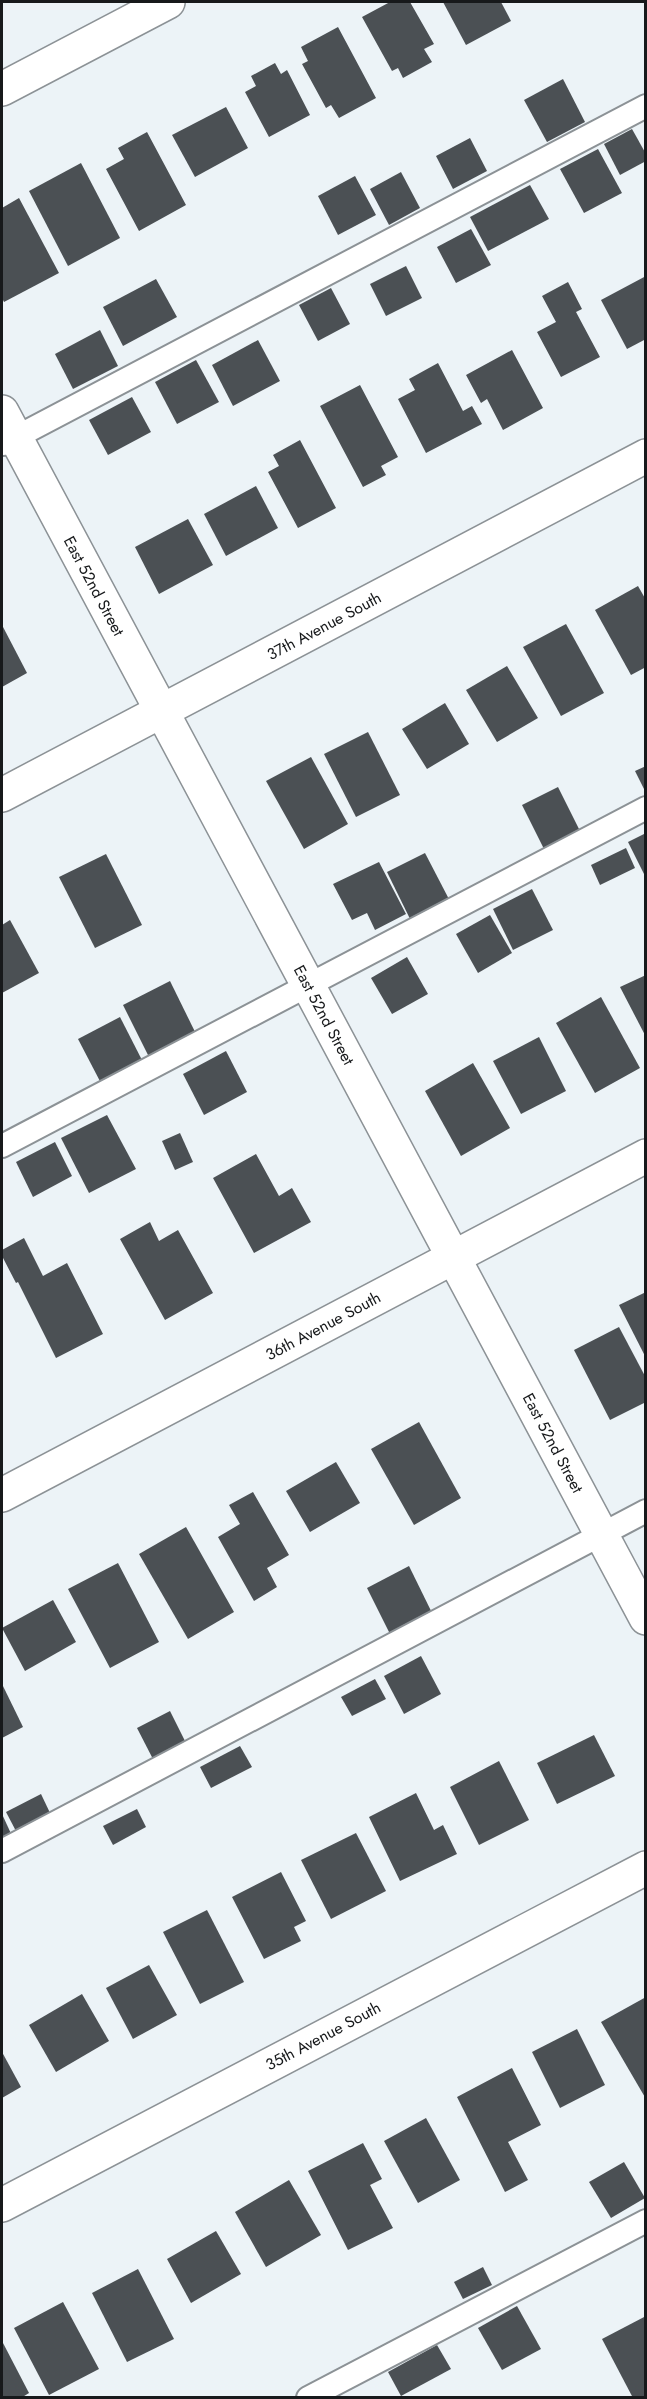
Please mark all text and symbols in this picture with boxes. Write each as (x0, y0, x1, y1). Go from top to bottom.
street label: East 52nd Street (58, 532, 130, 640)
street label: 37th Avenue South (263, 586, 385, 666)
street label: East 52nd Street (288, 961, 360, 1069)
street label: 36th Avenue South (261, 1286, 385, 1366)
street label: East 52nd Street (517, 1389, 589, 1497)
street label: 35th Avenue South (261, 1996, 385, 2076)

